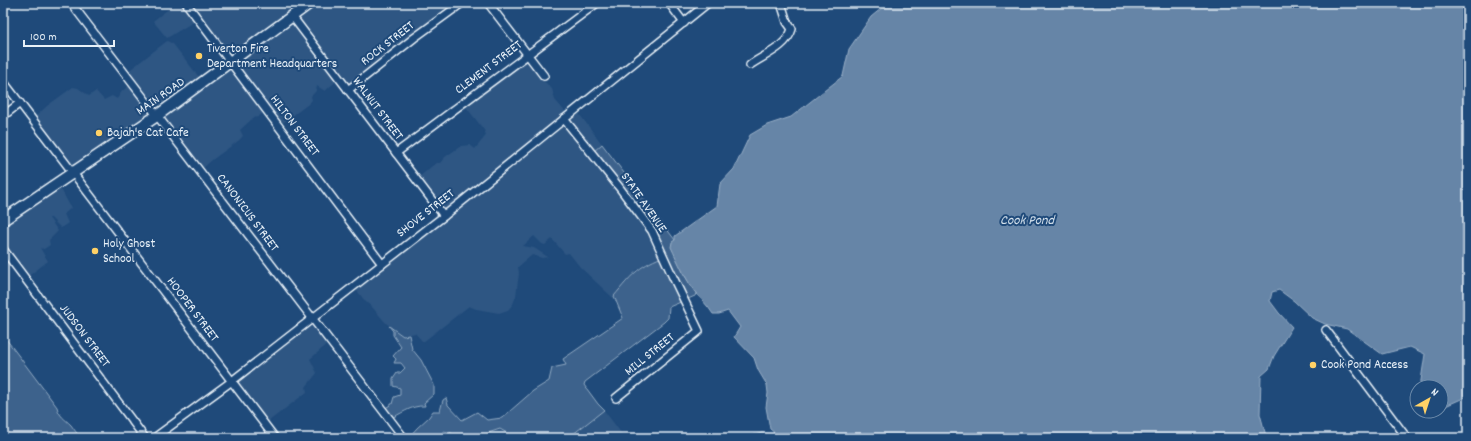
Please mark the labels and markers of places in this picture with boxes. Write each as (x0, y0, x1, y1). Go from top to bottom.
place label: Tiverton Fire Department Headquarters (207, 40, 337, 74)
marker: Tiverton Fire Department Headquarters (194, 51, 204, 61)
place label: Bajah's Cat Cafe (107, 124, 189, 143)
marker: Bajah's Cat Cafe (94, 128, 104, 138)
place label: Holy Ghost School (103, 235, 156, 269)
marker: Holy Ghost School (90, 246, 100, 256)
place label: Cook Pond Access (1321, 356, 1408, 375)
marker: Cook Pond Access (1308, 360, 1318, 370)

